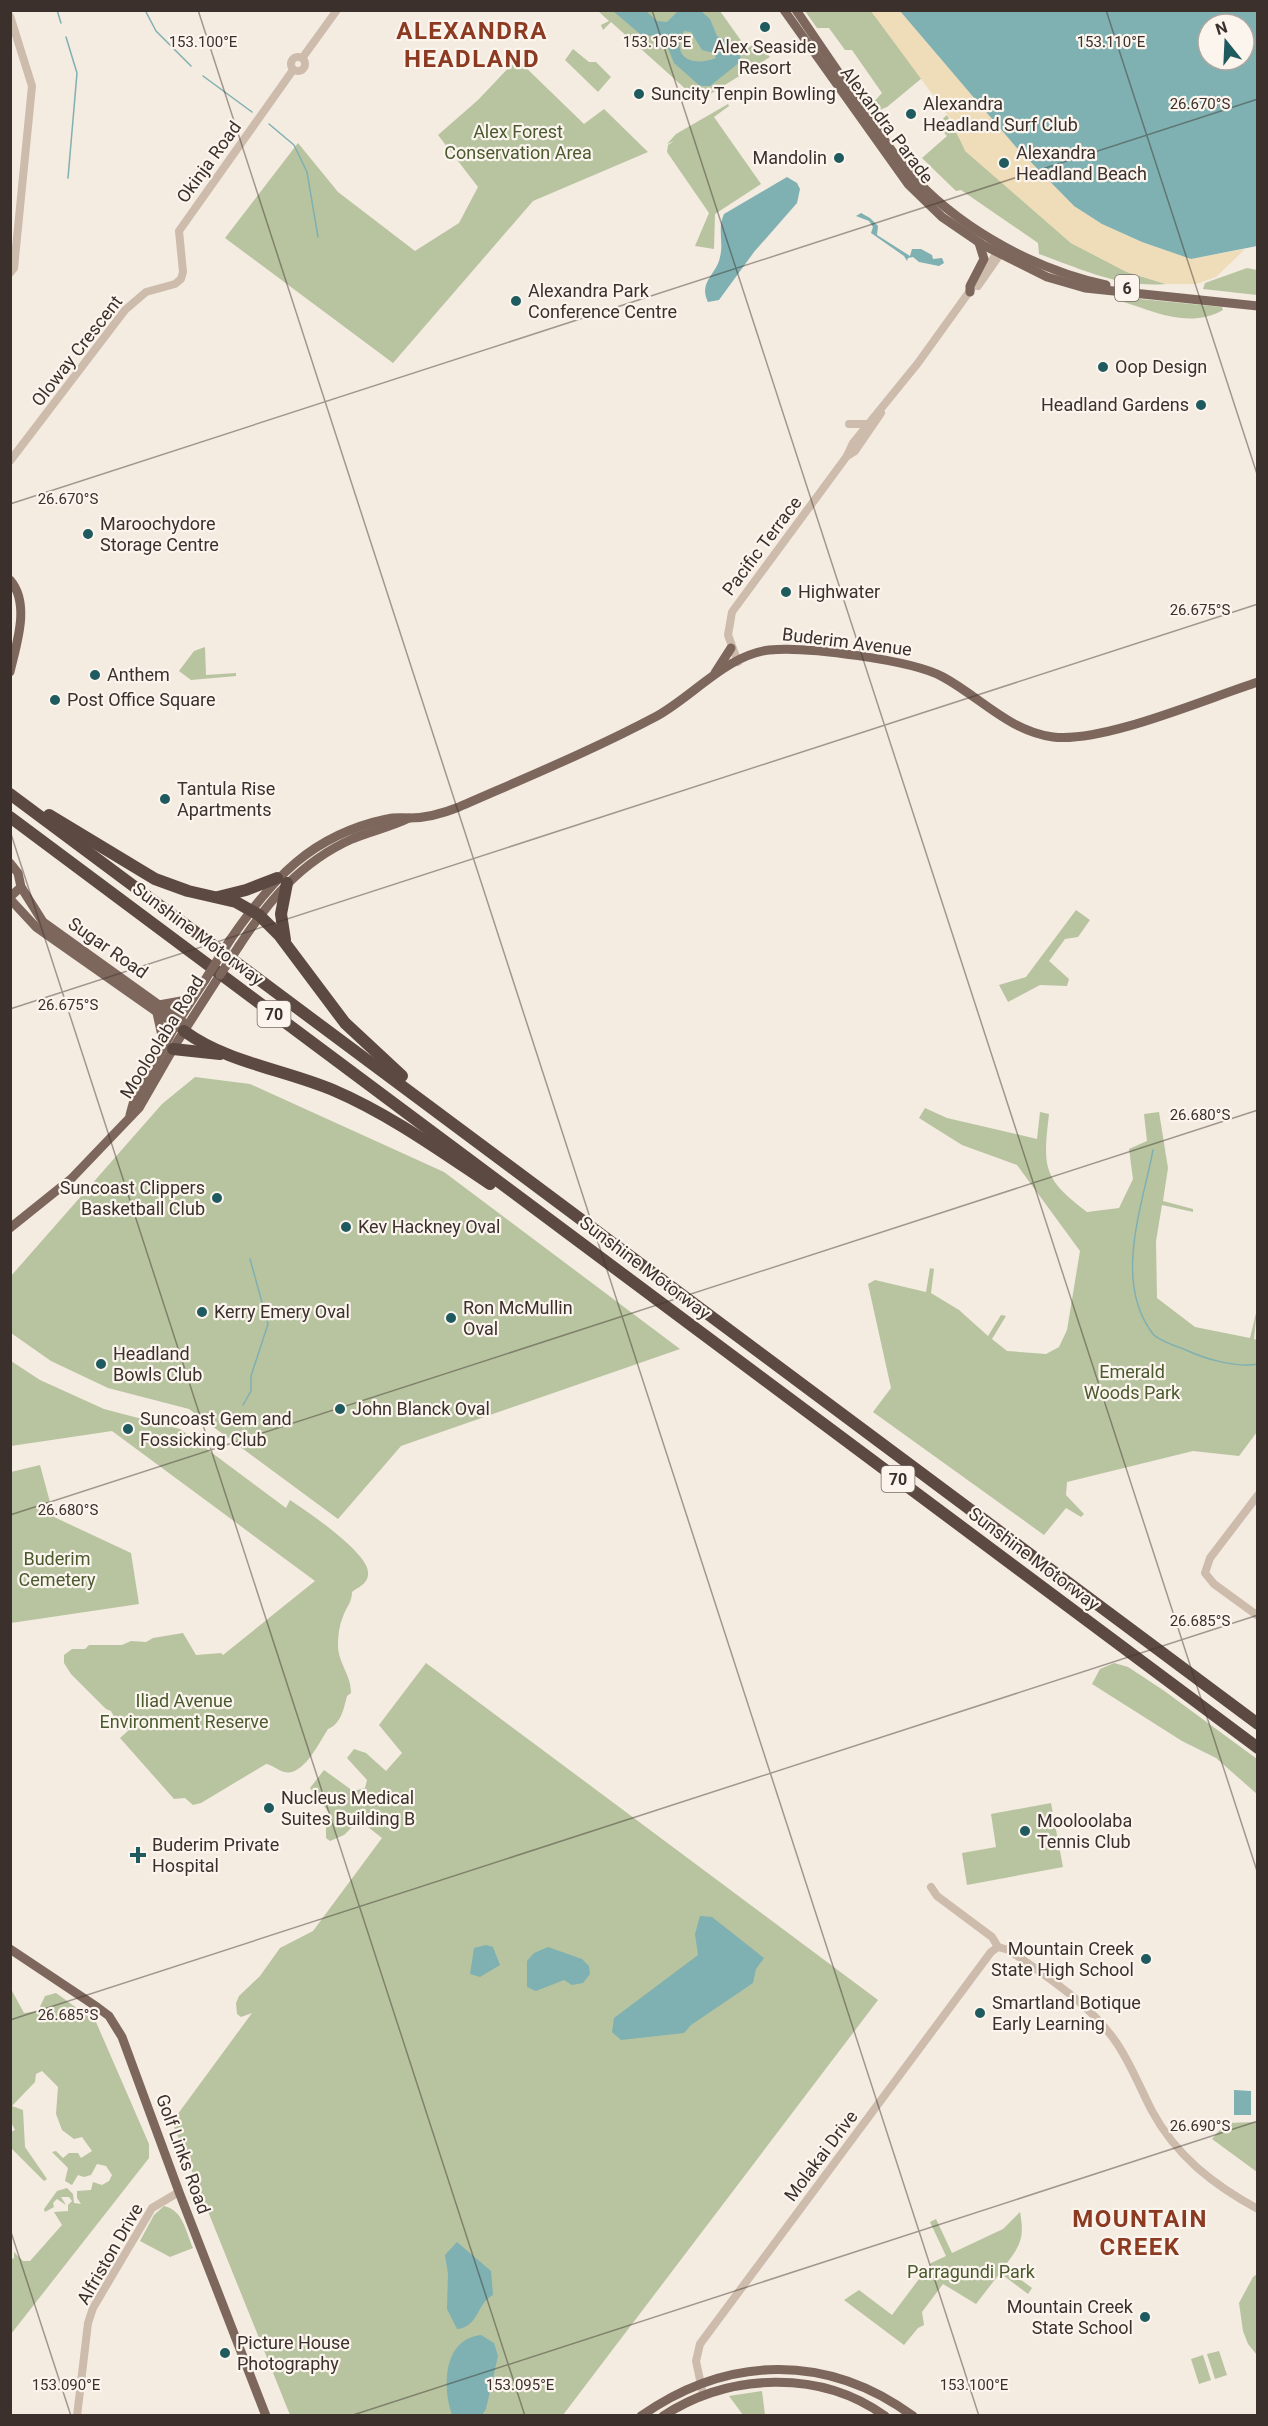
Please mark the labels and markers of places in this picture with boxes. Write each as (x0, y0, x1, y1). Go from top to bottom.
marker: Alex Seaside Resort (758, 20, 772, 34)
place label: Alex Seaside Resort (714, 36, 816, 78)
place label: Suncity Tenpin Bowling (651, 83, 836, 104)
marker: Suncity Tenpin Bowling (632, 87, 646, 101)
place label: Alexandra Headland Surf Club (923, 93, 1078, 135)
marker: Alexandra Headland Surf Club (904, 107, 918, 121)
place label: Alexandra Headland Beach (1016, 142, 1147, 184)
place label: Mandolin (752, 147, 827, 168)
marker: Mandolin (832, 151, 846, 165)
marker: Alexandra Headland Beach (997, 156, 1011, 170)
place label: Alexandra Park Conference Centre (528, 280, 677, 322)
marker: Alexandra Park Conference Centre (509, 294, 523, 308)
place label: Oop Design (1115, 356, 1207, 377)
marker: Oop Design (1096, 360, 1110, 374)
place label: Headland Gardens (1041, 394, 1189, 415)
marker: Headland Gardens (1194, 398, 1208, 412)
place label: Maroochydore Storage Centre (100, 513, 219, 555)
marker: Maroochydore Storage Centre (81, 527, 95, 541)
place label: Highwater (798, 581, 880, 602)
marker: Highwater (779, 585, 793, 599)
place label: Anthem (107, 664, 170, 685)
marker: Anthem (88, 668, 102, 682)
place label: Post Office Square (67, 689, 215, 710)
marker: Post Office Square (48, 693, 62, 707)
place label: Tantula Rise Apartments (177, 778, 275, 820)
marker: Tantula Rise Apartments (158, 792, 172, 806)
place label: Suncoast Clippers Basketball Club (60, 1177, 205, 1219)
marker: Suncoast Clippers Basketball Club (210, 1191, 224, 1205)
place label: Kev Hackney Oval (358, 1216, 500, 1237)
marker: Kev Hackney Oval (339, 1220, 353, 1234)
place label: Ron McMullin Oval (463, 1297, 573, 1339)
place label: Kerry Emery Oval (214, 1301, 350, 1322)
marker: Kerry Emery Oval (195, 1305, 209, 1319)
marker: Ron McMullin Oval (444, 1311, 458, 1325)
place label: Headland Bowls Club (113, 1343, 202, 1385)
marker: Headland Bowls Club (94, 1357, 108, 1371)
place label: John Blanck Oval (352, 1398, 490, 1419)
marker: John Blanck Oval (333, 1402, 347, 1416)
place label: Suncoast Gem and Fossicking Club (140, 1408, 292, 1450)
marker: Suncoast Gem and Fossicking Club (121, 1422, 135, 1436)
place label: Nucleus Medical Suites Building B (281, 1787, 415, 1829)
marker: Nucleus Medical Suites Building B (262, 1801, 276, 1815)
place label: Mooloolaba Tennis Club (1037, 1810, 1132, 1852)
marker: Mooloolaba Tennis Club (1018, 1824, 1032, 1838)
place label: Buderim Private Hospital (152, 1834, 279, 1876)
marker: Buderim Private Hospital (129, 1846, 147, 1864)
place label: Mountain Creek State High School (991, 1938, 1135, 1980)
marker: Mountain Creek State High School (1139, 1952, 1153, 1966)
place label: Smartland Botique Early Learning (992, 1992, 1141, 2034)
marker: Smartland Botique Early Learning (973, 2006, 987, 2020)
place label: Mountain Creek State School (1007, 2296, 1134, 2338)
marker: Mountain Creek State School (1138, 2310, 1152, 2324)
place label: Picture House Photography (237, 2332, 350, 2374)
marker: Picture House Photography (218, 2346, 232, 2360)

